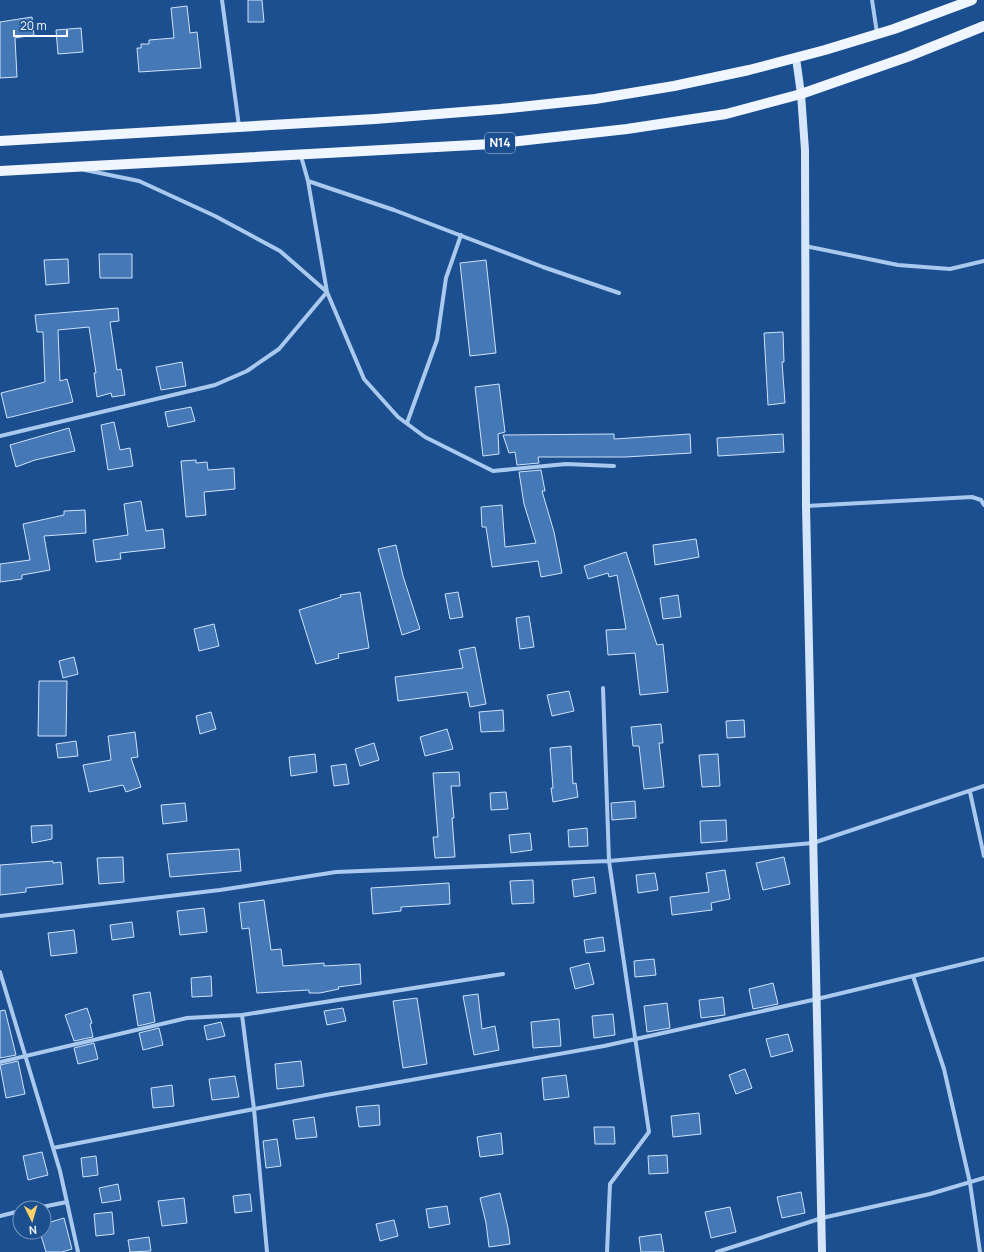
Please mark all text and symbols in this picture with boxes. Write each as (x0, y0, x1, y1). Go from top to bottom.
scale bar (14, 12, 67, 38)
text: 20 m (20, 17, 47, 34)
road number: N14 (485, 133, 515, 153)
north arrow (12, 1200, 52, 1240)
text: N (28, 1223, 38, 1238)

